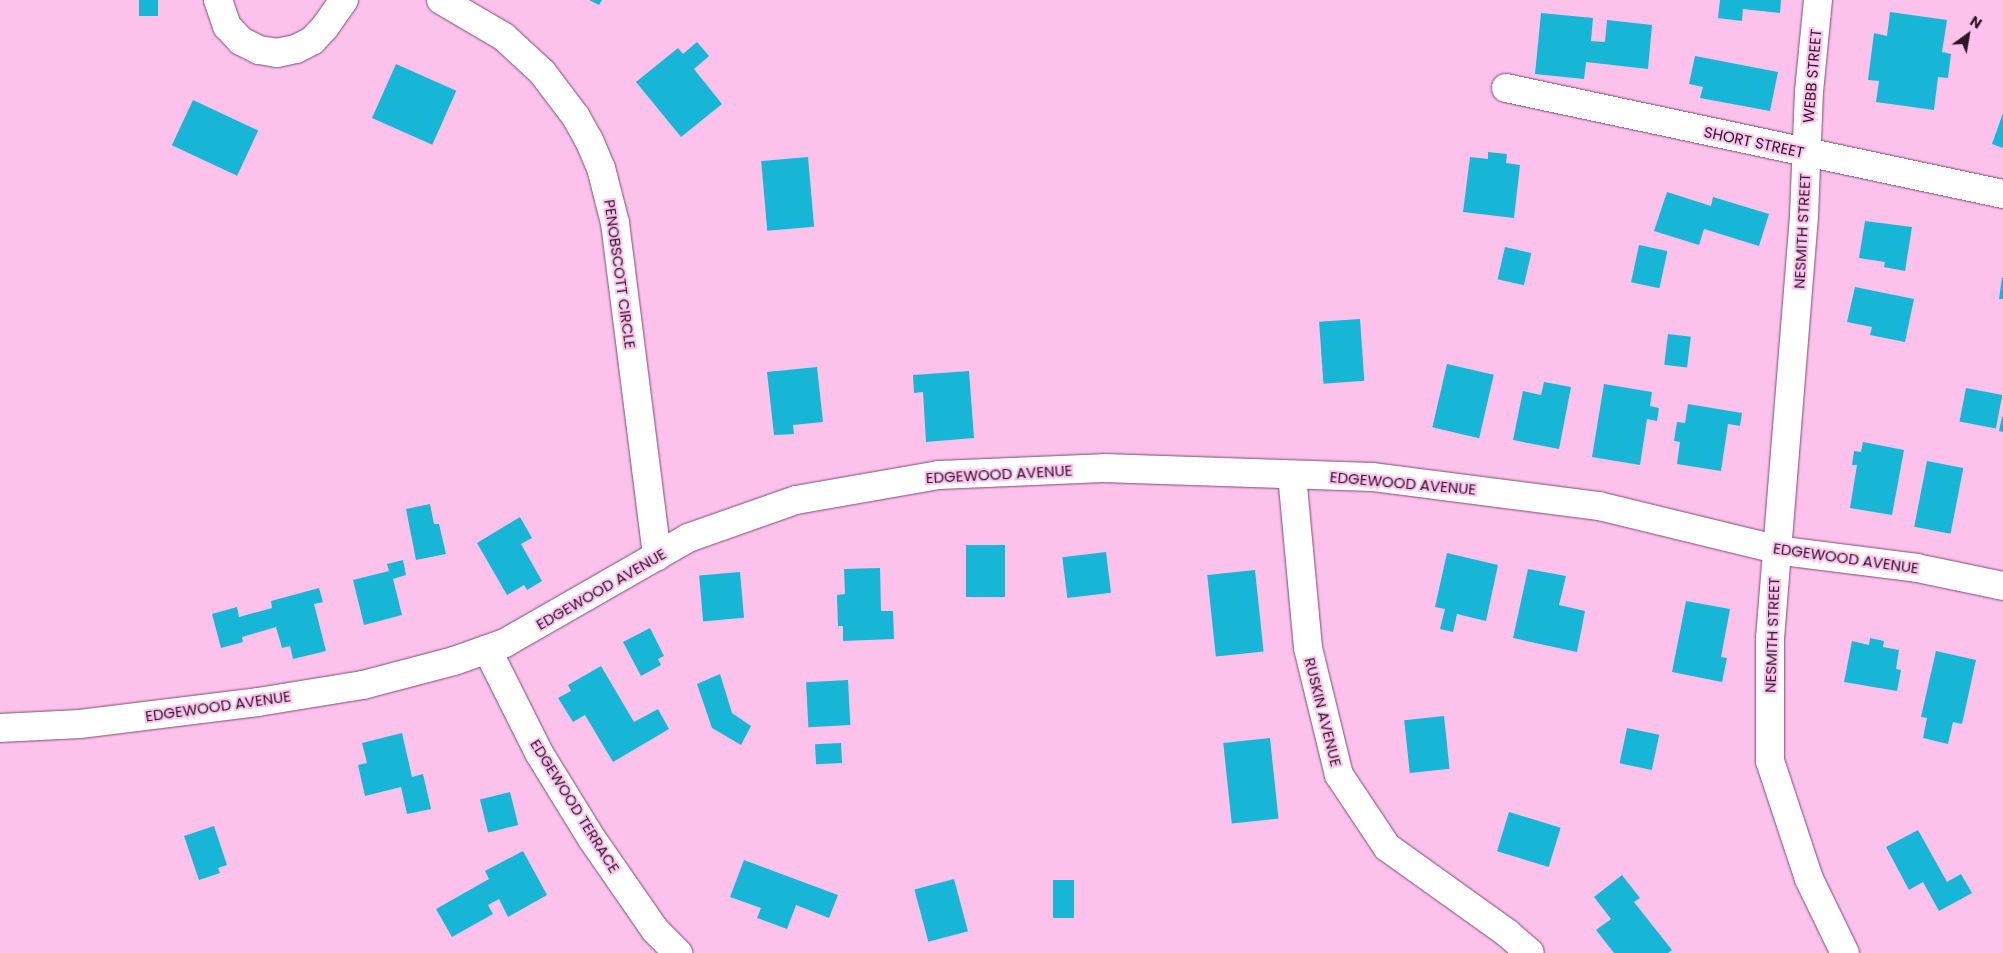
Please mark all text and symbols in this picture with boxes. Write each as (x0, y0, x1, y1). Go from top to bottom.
north arrow (1943, 10, 1993, 60)
text: N (1966, 11, 1986, 34)
street label: WEBB STREET (1799, 28, 1825, 124)
street label: SHORT STREET (1702, 123, 1806, 161)
street label: NESMITH STREET (1790, 173, 1814, 289)
street label: PENOBSCOTT CIRCLE (601, 198, 639, 350)
street label: EDGEWOOD AVENUE (925, 461, 1073, 487)
street label: EDGEWOOD AVENUE (1329, 468, 1477, 498)
street label: EDGEWOOD AVENUE (1772, 539, 1920, 577)
street label: EDGEWOOD AVENUE (533, 545, 669, 633)
street label: NESMITH STREET (1761, 577, 1783, 693)
street label: RUSKIN AVENUE (1301, 656, 1345, 768)
street label: EDGEWOOD AVENUE (144, 687, 292, 725)
street label: EDGEWOOD TERRACE (527, 736, 623, 876)

